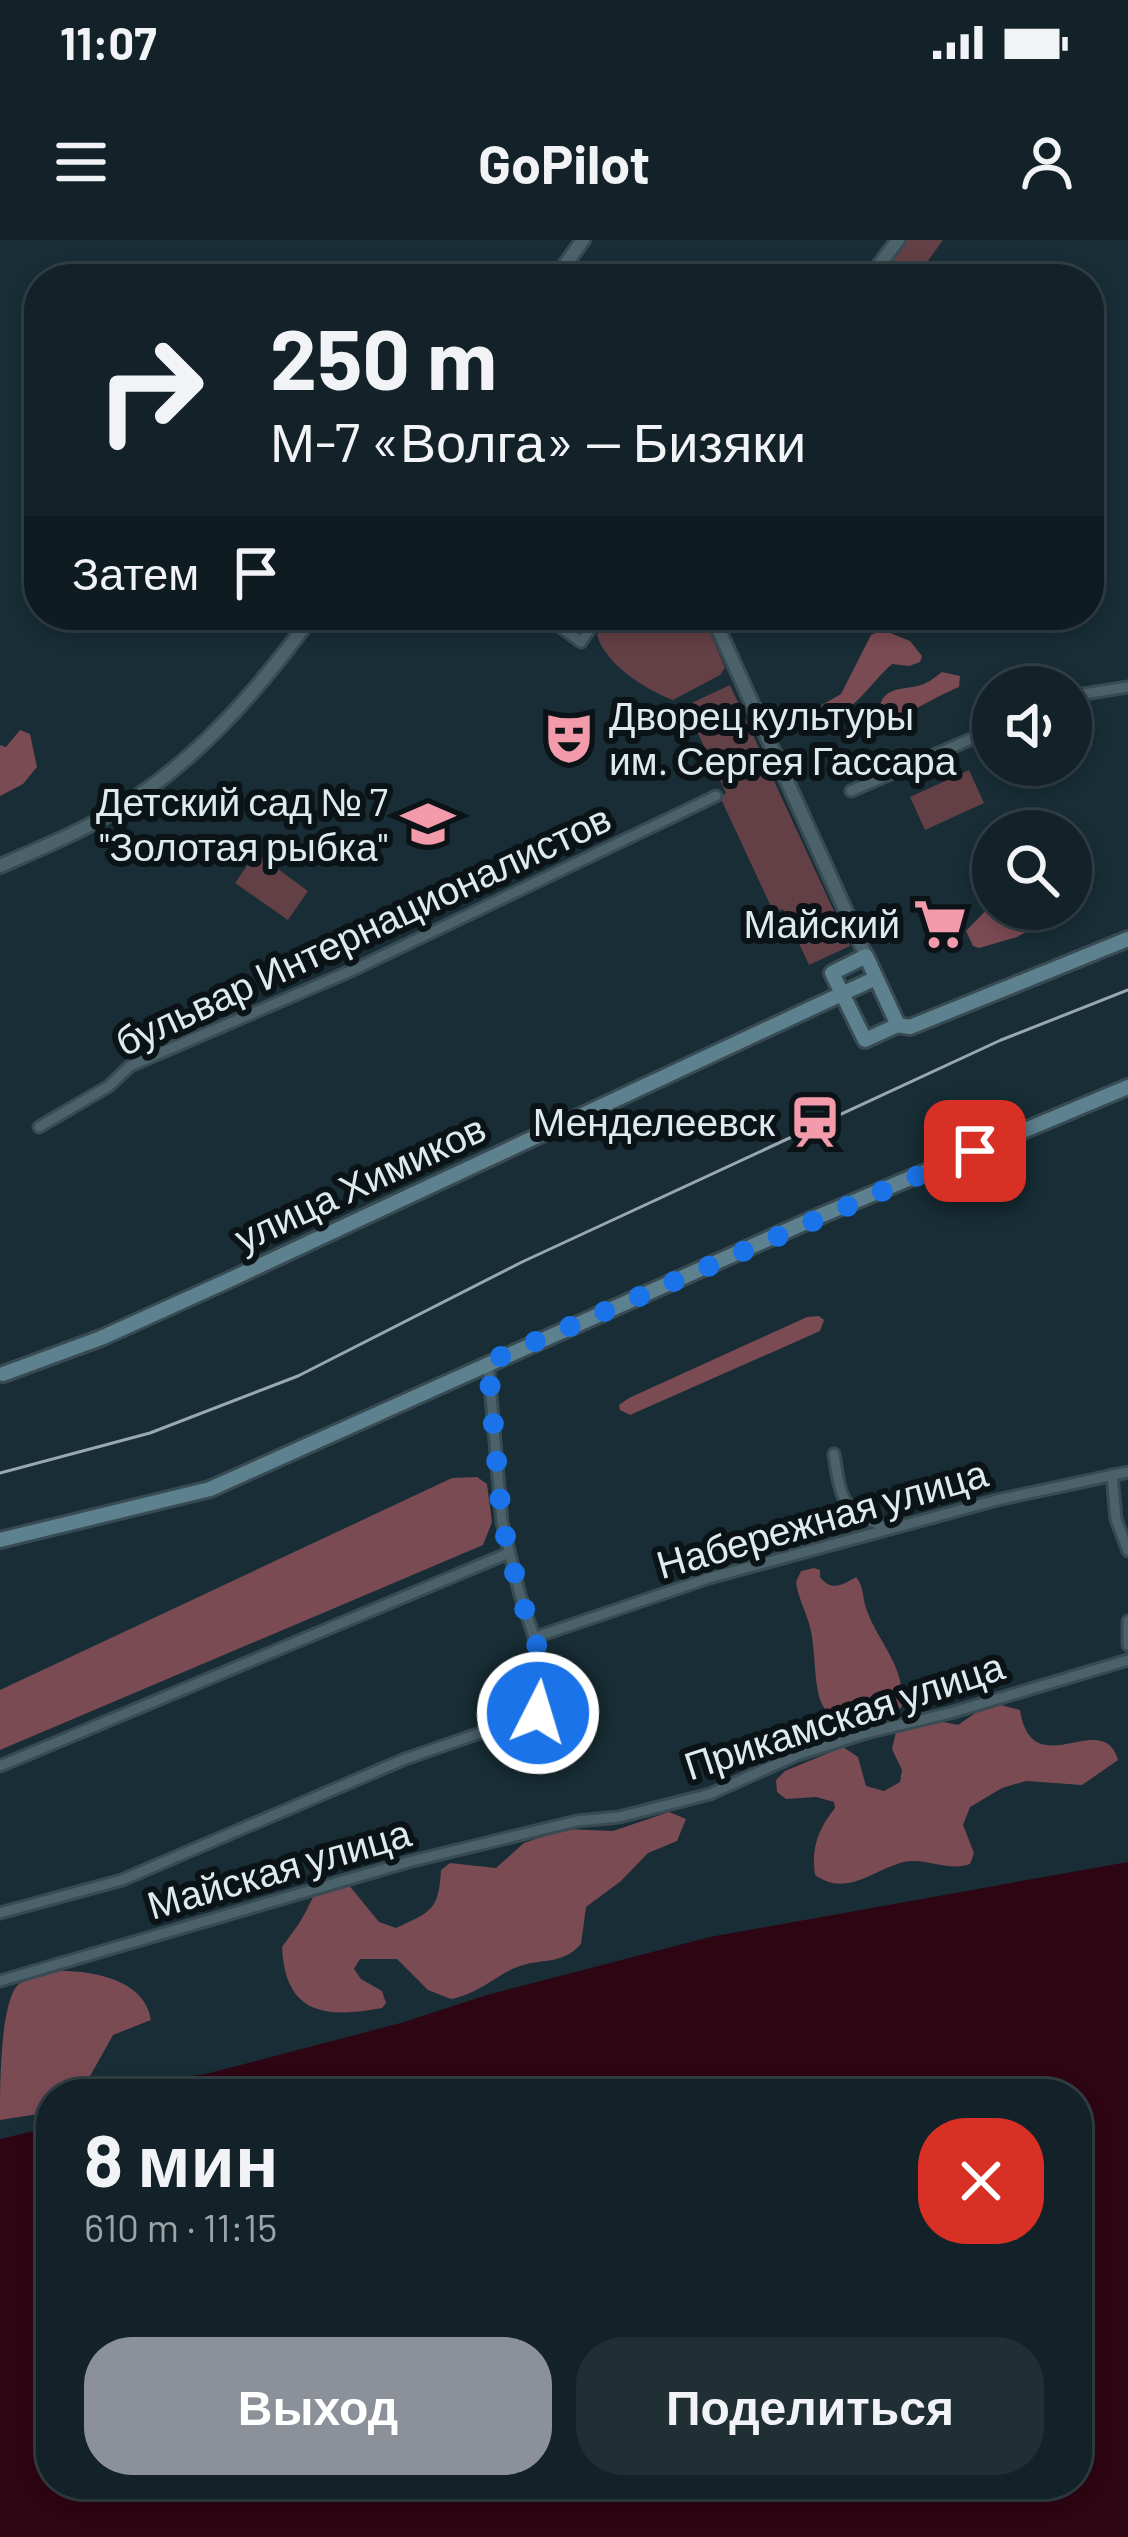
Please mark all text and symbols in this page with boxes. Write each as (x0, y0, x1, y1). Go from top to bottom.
text: 11:07 (60, 15, 157, 69)
icon: menu (48, 129, 114, 195)
icon: person (1014, 129, 1080, 195)
text: GoPilot (478, 130, 650, 195)
text: 250 m (270, 306, 497, 407)
icon: right (72, 312, 228, 468)
text: М-7 «Волга» — Бизяки (270, 408, 806, 473)
icon: arrive (223, 540, 289, 606)
text: Затем (72, 545, 199, 599)
map controls (972, 666, 1092, 930)
button: sound (972, 666, 1092, 786)
place label: Дворец культуры им. Сергея Гассара (609, 691, 957, 783)
theatre icon: Дворец культуры им. Сергея Гассара (540, 709, 598, 767)
place label: Детский сад № 7 "Золотая рыбка" (96, 777, 388, 869)
street label: бульвар Интернационалистов (107, 793, 618, 1064)
school or university icon: Детский сад № 7 "Золотая рыбка" (399, 795, 457, 853)
button: search (972, 810, 1092, 930)
supermarket icon: Майский (911, 895, 969, 953)
place label: Майский (743, 899, 900, 946)
station icon: Менделеевск (786, 1093, 844, 1151)
place label: Менделеевск (533, 1097, 776, 1144)
pin (924, 1100, 1026, 1202)
street label: улица Химиков (226, 1103, 492, 1260)
icon: arrive (942, 1118, 1008, 1184)
street label: Набережная улица (651, 1448, 993, 1587)
street label: Прикамская улица (678, 1641, 1010, 1788)
position arrow (475, 1650, 601, 1776)
street label: Майская улица (142, 1807, 416, 1928)
text: 8 мин (84, 2115, 278, 2201)
button: close (918, 2118, 1044, 2244)
text: 610 m · 11:15 (84, 2203, 277, 2250)
button: Выход (84, 2337, 552, 2475)
button: Поделиться (576, 2337, 1044, 2475)

